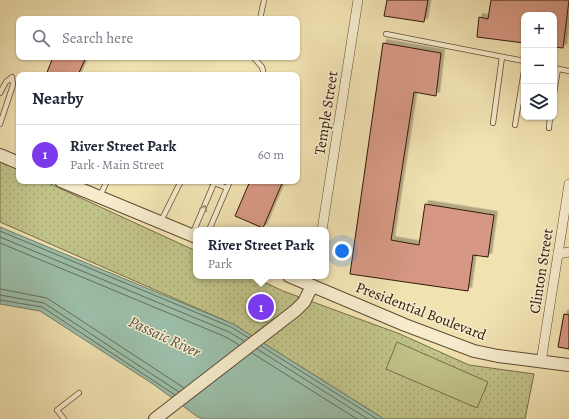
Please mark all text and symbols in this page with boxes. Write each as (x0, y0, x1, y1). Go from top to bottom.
map controls (521, 12, 557, 120)
button: + (521, 12, 557, 48)
search box (16, 16, 300, 60)
icon: search (30, 27, 52, 49)
text: Search here (62, 28, 133, 48)
button: − (521, 48, 557, 84)
street label: Temple Street (310, 70, 343, 156)
button: layers (521, 84, 557, 120)
text: Nearby (32, 87, 83, 110)
text: River Street Park (70, 136, 176, 156)
text: 1 (43, 146, 47, 163)
text: 60 m (258, 146, 284, 163)
text: Park · Main Street (70, 156, 164, 173)
one-way arrow (199, 204, 207, 211)
popup (193, 227, 329, 279)
street label: Clinton Street (524, 227, 558, 315)
text: River Street Park (208, 235, 314, 255)
your location (332, 241, 352, 261)
text: Park (208, 255, 232, 272)
street label: Presidential Boulevard (353, 277, 490, 345)
pin: 1 (248, 292, 274, 322)
water label: Passaic River (125, 311, 205, 363)

